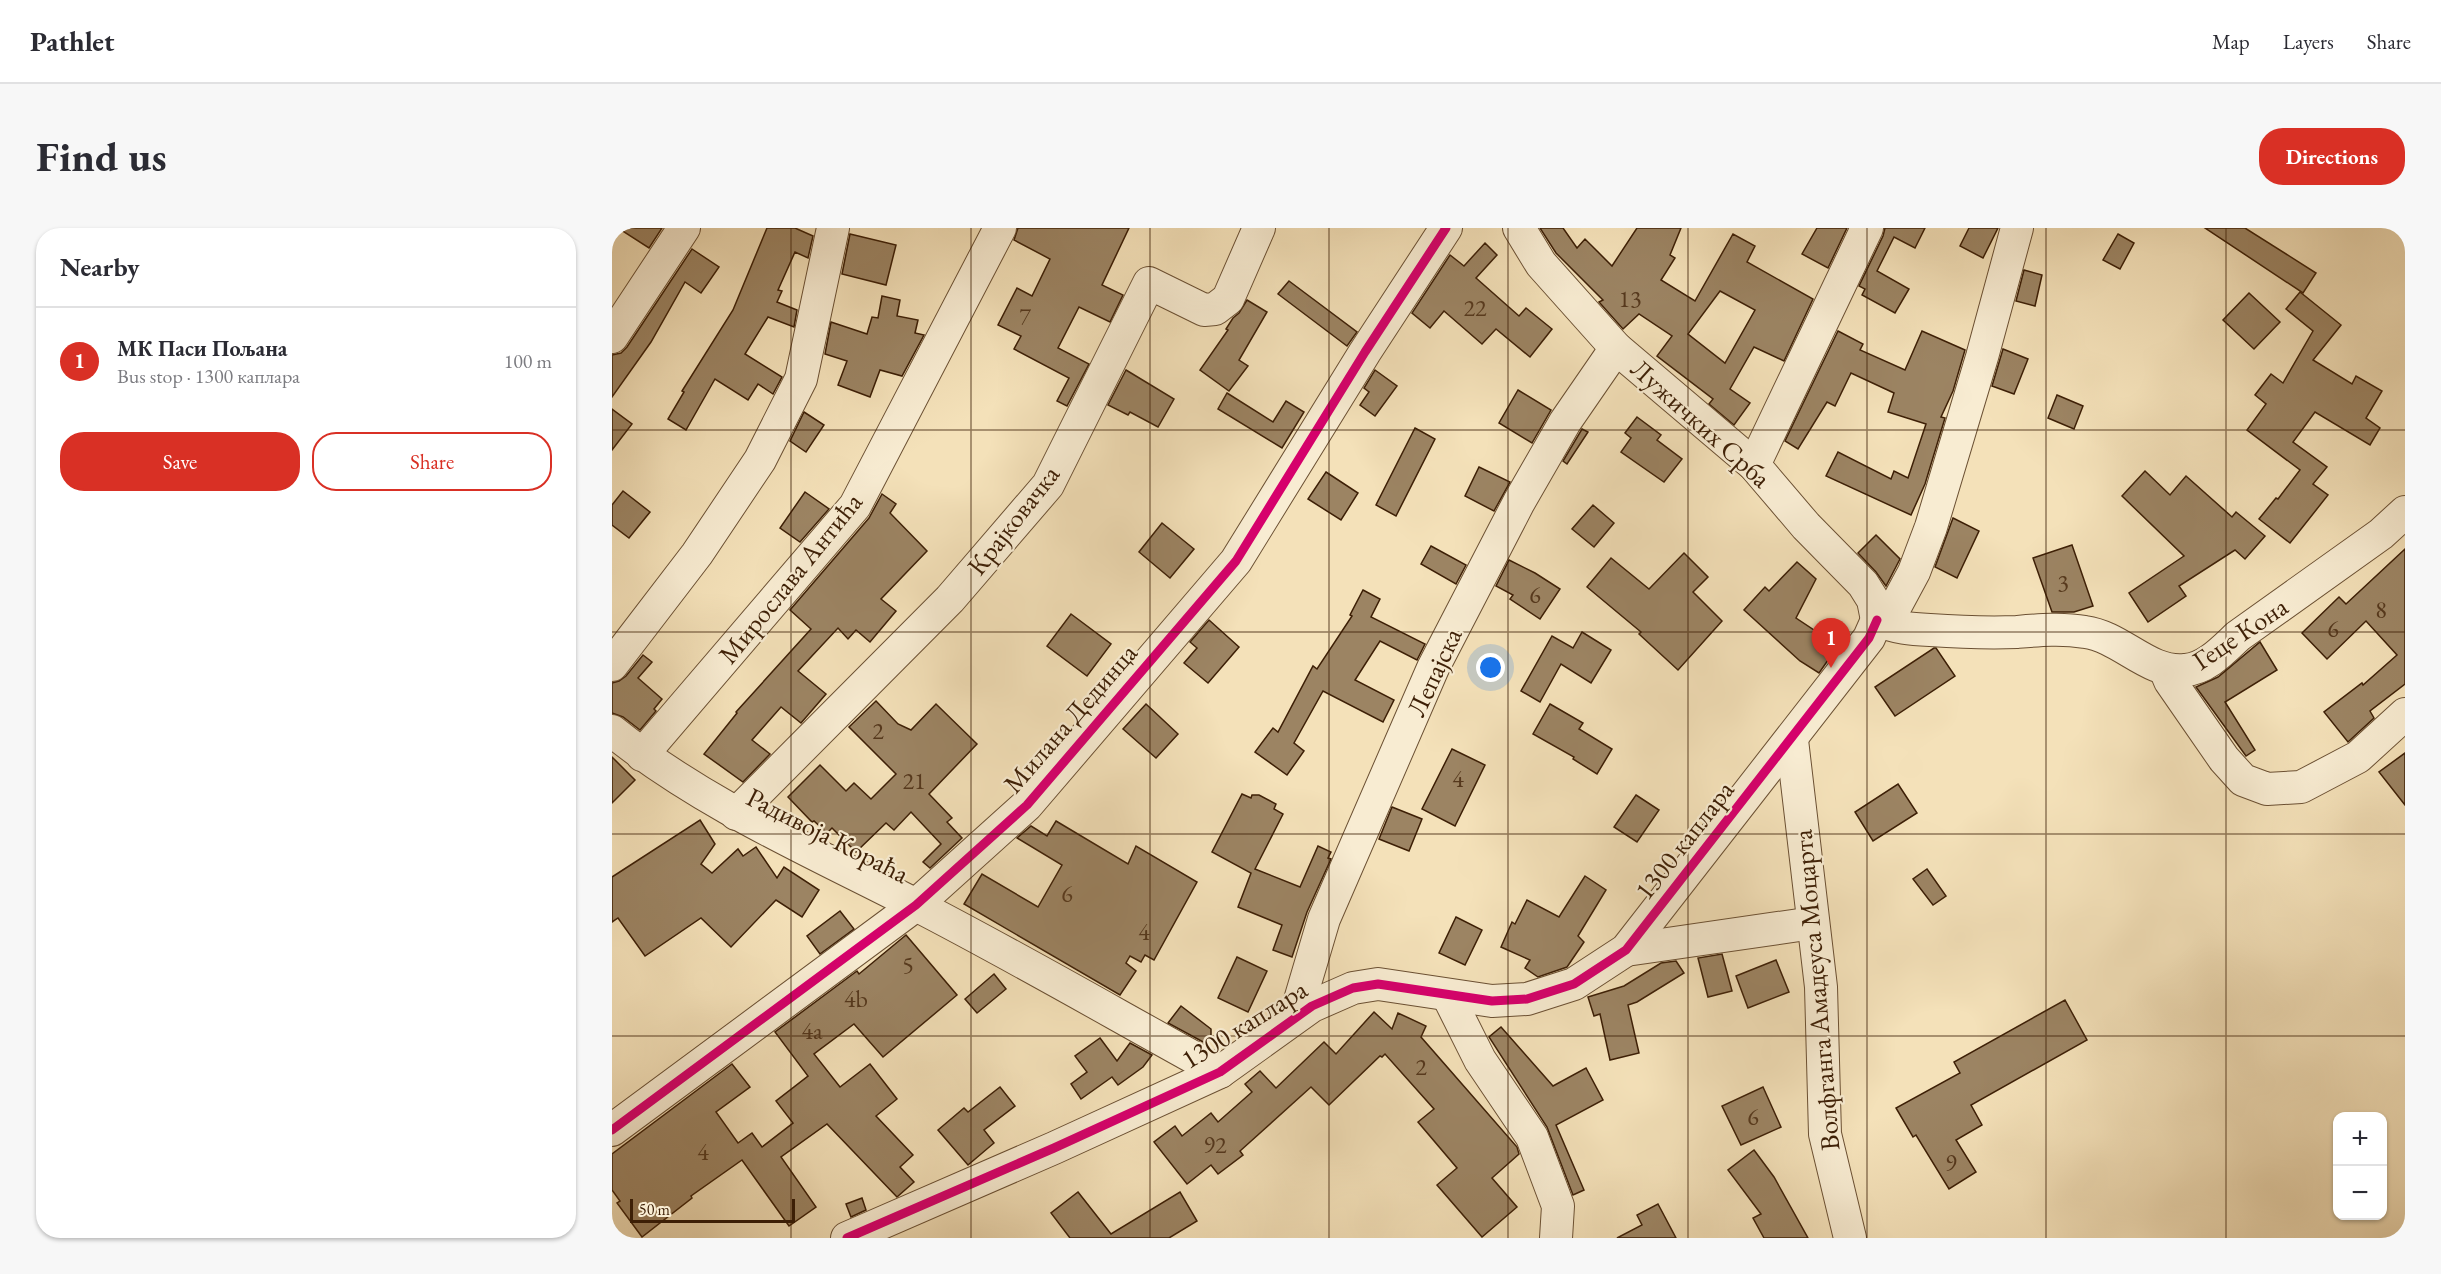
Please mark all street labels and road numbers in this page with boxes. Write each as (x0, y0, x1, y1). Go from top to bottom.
street label: Лужичких Срба (1624, 351, 1779, 495)
street label: Крајковачка (959, 458, 1067, 582)
street label: Мирослава Антића (710, 485, 870, 671)
street label: Геце Кона (2186, 588, 2294, 678)
street label: Лепајска (1398, 622, 1470, 722)
street label: Милана Дединца (995, 636, 1145, 800)
street label: 1300 каплара (1626, 773, 1742, 907)
street label: Радивоја Кораћа (741, 779, 915, 891)
street label: Волфганга Амадеуса Моцарта (1785, 828, 1847, 1152)
street label: 1300 каплара (1174, 971, 1314, 1076)

